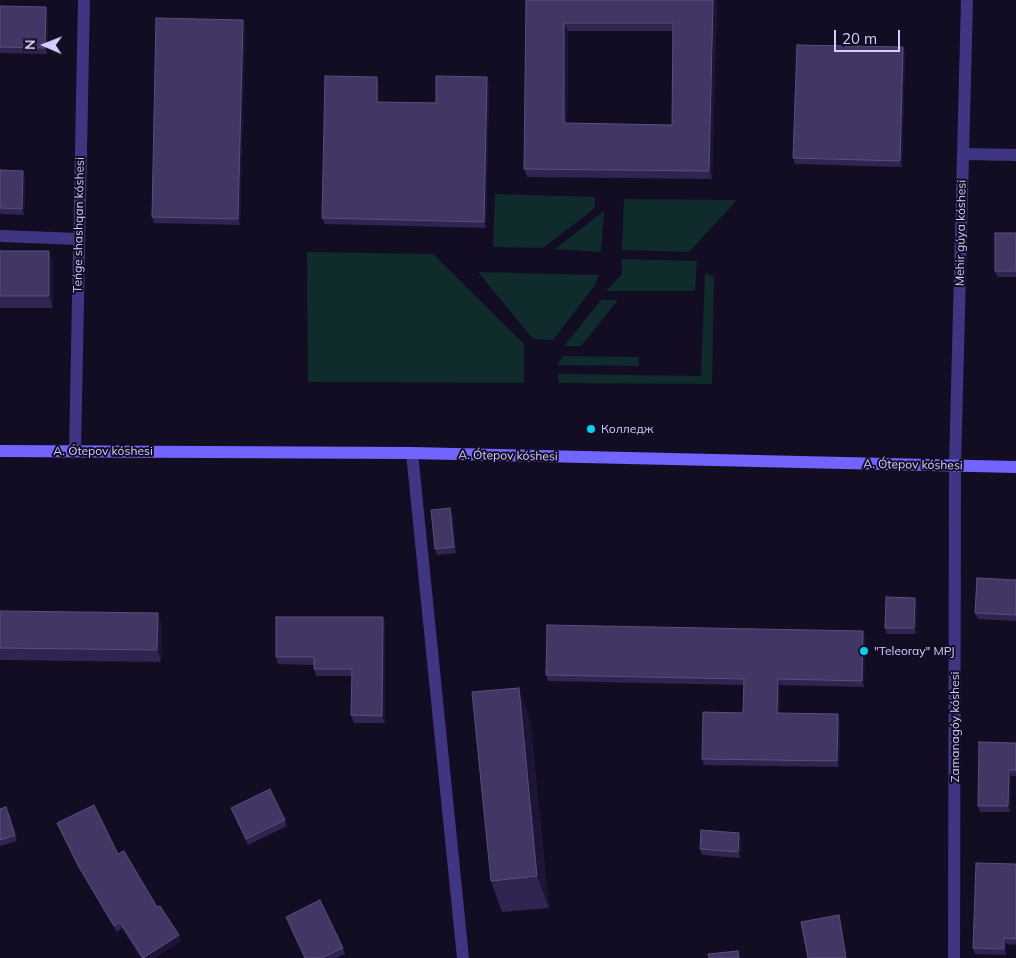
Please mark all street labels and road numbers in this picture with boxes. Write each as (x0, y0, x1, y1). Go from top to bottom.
street label: Teńge shashqan kóshesi (71, 157, 87, 293)
street label: Mehir gúyа kóshesi (953, 180, 969, 286)
street label: A. Ótepov kóshesi (53, 444, 153, 458)
street label: A. Ótepov kóshesi (458, 448, 558, 464)
street label: A. Ótepov kóshesi (863, 457, 963, 473)
street label: Zamanagóy kóshesi (948, 672, 962, 782)

